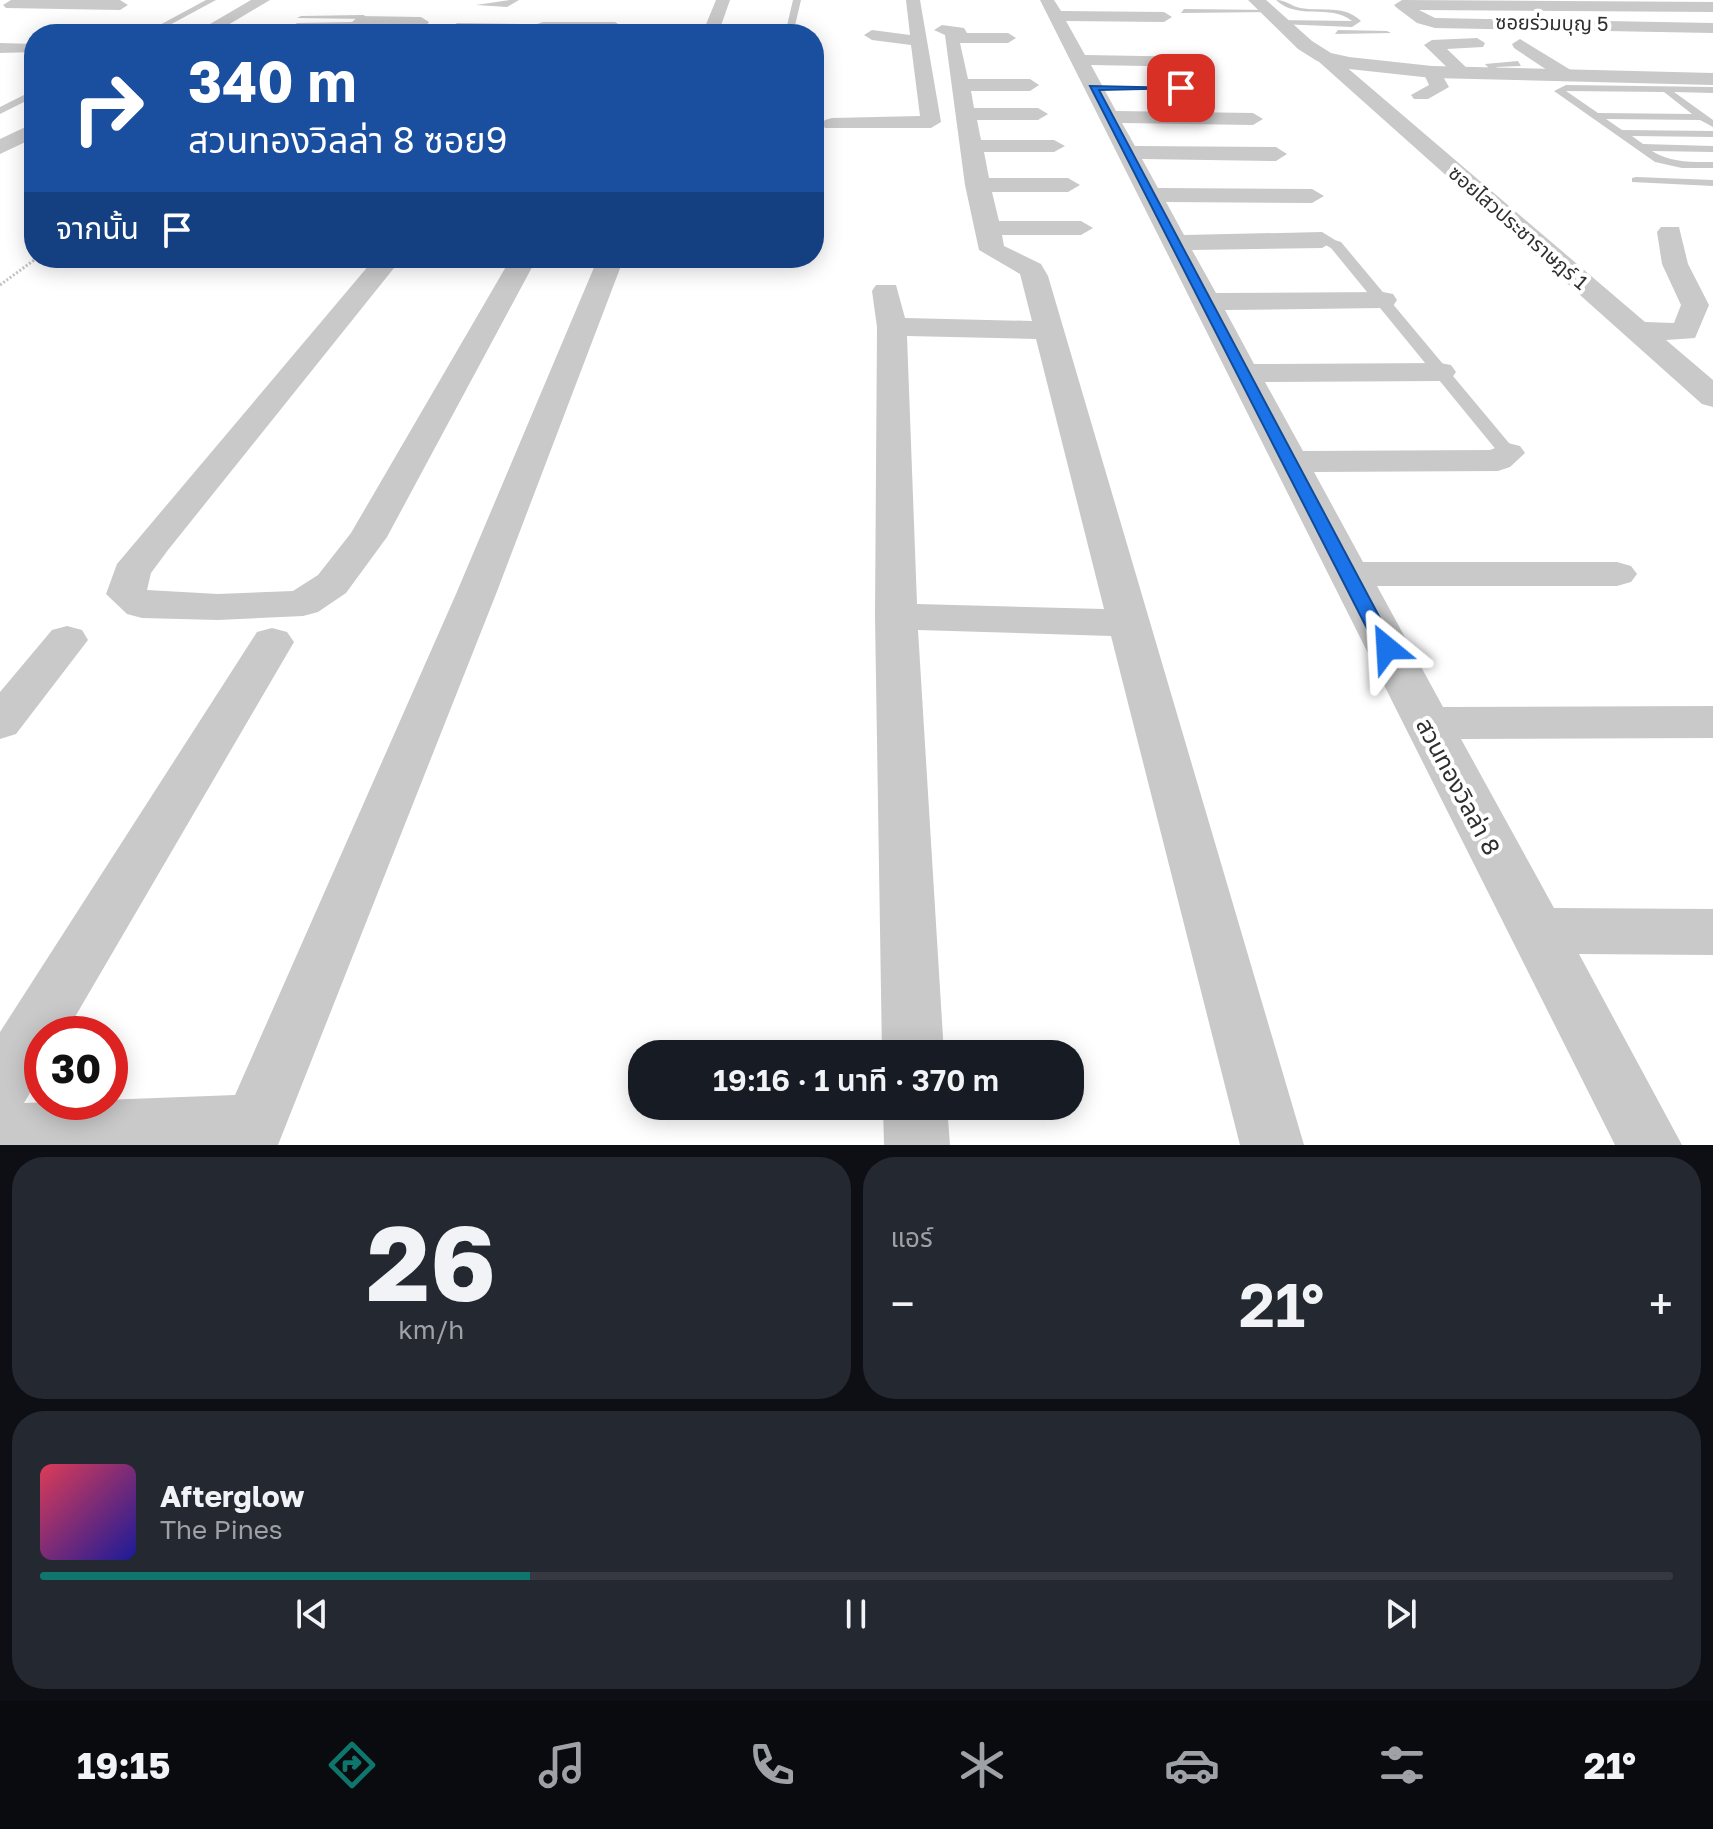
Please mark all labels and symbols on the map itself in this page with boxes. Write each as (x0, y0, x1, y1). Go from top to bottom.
street label: ซอยร่วมบุญ 5 (1495, 9, 1609, 36)
pin (1147, 54, 1215, 122)
street label: ซอยไสวประชาราษฎร์ 1 (1444, 160, 1594, 294)
position arrow (1345, 606, 1429, 690)
street label: สวนทองวิลล่า 8 (1411, 712, 1507, 860)
speed limit sign: 30 (24, 1016, 128, 1120)

